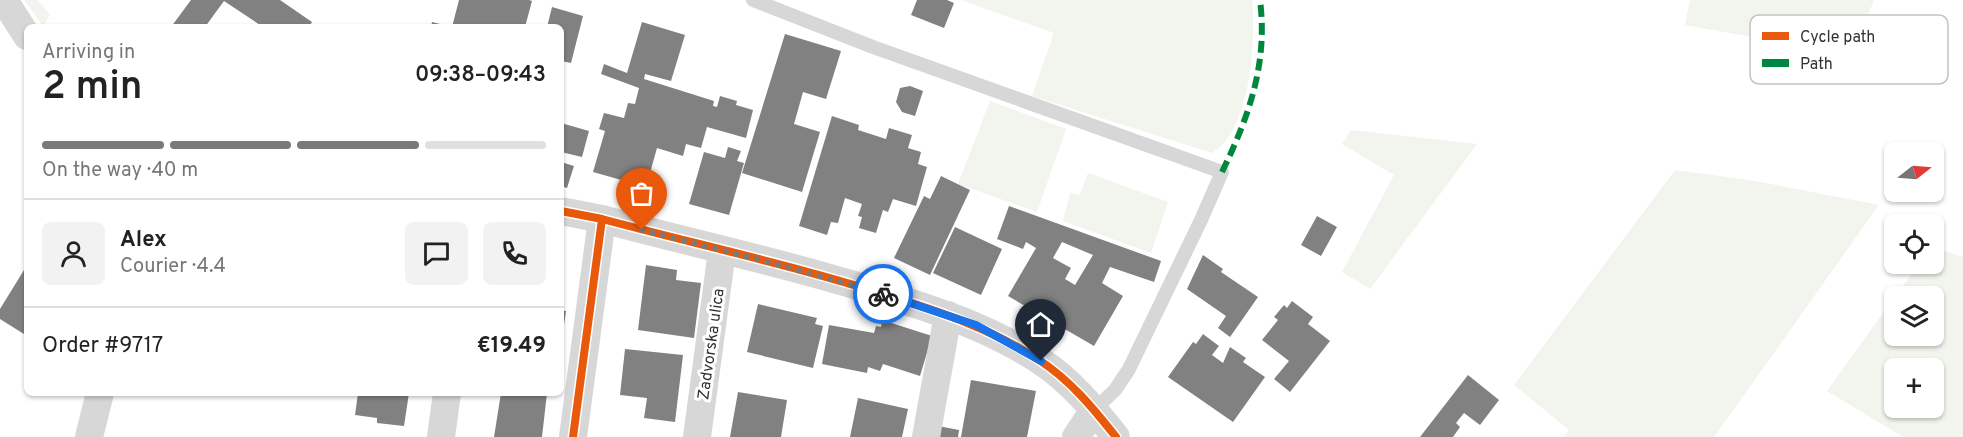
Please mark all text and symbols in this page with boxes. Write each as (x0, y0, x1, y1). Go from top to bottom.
legend (1750, 15, 1948, 84)
text: Cycle path (1800, 28, 1875, 48)
text: Arriving in (42, 40, 135, 66)
text: Path (1800, 55, 1833, 75)
text: 09:38–09:43 (415, 62, 546, 89)
text: 2 min (42, 64, 143, 113)
north arrow (1884, 142, 1944, 202)
map controls (1884, 142, 1944, 418)
text: On the way · 40 m (42, 158, 198, 184)
pin (616, 168, 667, 230)
icon: bag (625, 177, 658, 210)
button: locate (1884, 214, 1944, 274)
button: person (42, 222, 105, 285)
button: chat (405, 222, 468, 285)
button: phone (483, 222, 546, 285)
text: Alex (120, 227, 167, 254)
text: Courier · 4.4 (120, 254, 226, 280)
courier (853, 264, 913, 324)
icon: bike (867, 278, 900, 311)
button: layers (1884, 286, 1944, 346)
street label: Zadvorska ulica (694, 287, 730, 401)
pin (1015, 299, 1066, 361)
icon: home (1024, 308, 1057, 341)
text: Order #9717 (42, 333, 163, 360)
text: €19.49 (477, 333, 546, 360)
button: + (1884, 358, 1944, 418)

